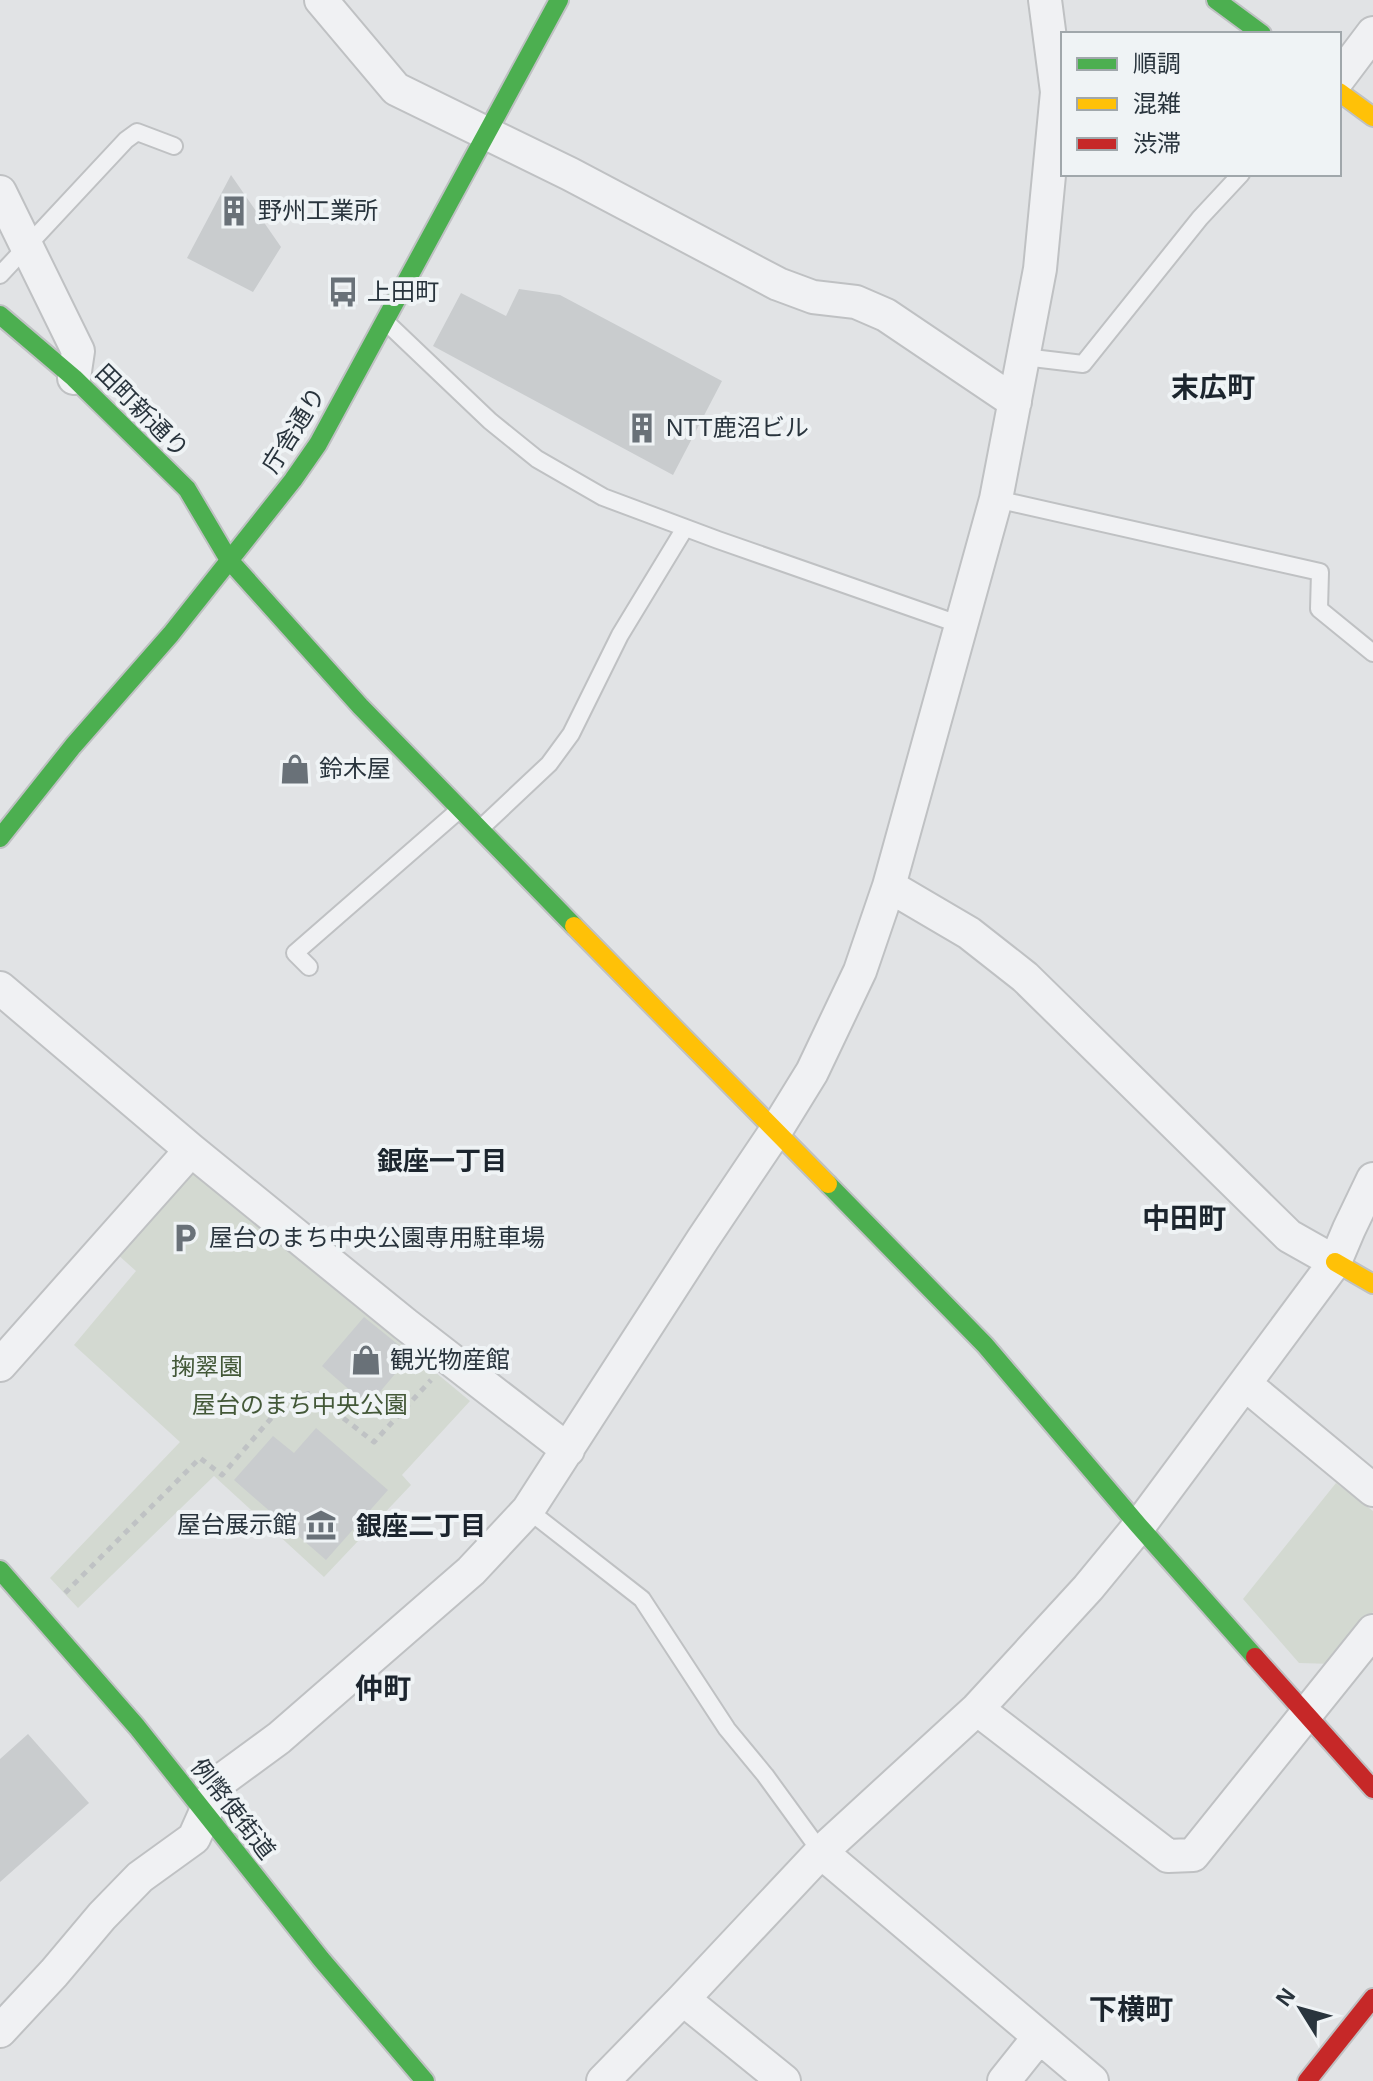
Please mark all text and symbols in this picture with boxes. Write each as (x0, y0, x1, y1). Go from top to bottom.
legend (1061, 32, 1341, 176)
text: 順調 (1133, 50, 1181, 77)
text: 混雑 (1133, 90, 1181, 117)
text: 渋滞 (1133, 130, 1181, 157)
building icon: 野州工業所 (217, 194, 251, 228)
place label: 野州工業所 (258, 197, 378, 224)
bus stop icon: 上田町 (326, 275, 360, 309)
place label: 上田町 (367, 278, 439, 305)
street label: 田町新通り (90, 359, 194, 463)
district label: 末広町 (1171, 372, 1255, 403)
street label: 庁舎通り (257, 382, 330, 478)
building icon: NTT鹿沼ビル (625, 411, 659, 445)
place label: NTT鹿沼ビル (666, 414, 809, 441)
shop icon: 鈴木屋 (278, 752, 312, 786)
place label: 鈴木屋 (319, 755, 391, 782)
district label: 銀座一丁目 (377, 1146, 507, 1176)
district label: 中田町 (1142, 1203, 1226, 1234)
parking icon: 屋台のまち中央公園専用駐車場 (168, 1221, 202, 1255)
place label: 屋台のまち中央公園専用駐車場 (209, 1224, 545, 1251)
shop icon: 観光物産館 (349, 1343, 383, 1377)
place label: 観光物産館 (390, 1346, 510, 1373)
park label: 掬翠園 (171, 1353, 243, 1380)
park label: 屋台のまち中央公園 (192, 1391, 408, 1418)
museum icon: 屋台展示館 (304, 1508, 338, 1542)
place label: 屋台展示館 (177, 1511, 297, 1538)
district label: 銀座二丁目 (356, 1511, 486, 1541)
district label: 仲町 (355, 1673, 411, 1704)
street label: 例幣使街道 (186, 1753, 281, 1864)
north arrow (1261, 1969, 1341, 2049)
text: N (1271, 1983, 1300, 2011)
district label: 下横町 (1089, 1994, 1173, 2025)

